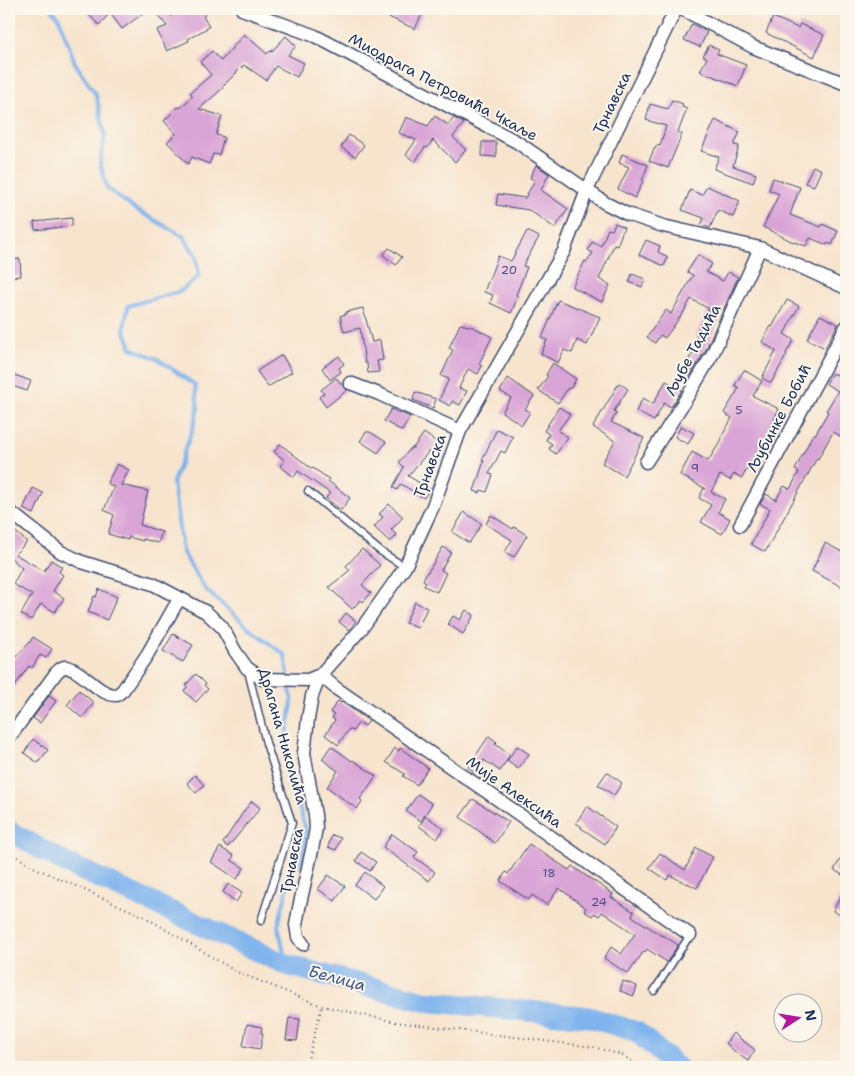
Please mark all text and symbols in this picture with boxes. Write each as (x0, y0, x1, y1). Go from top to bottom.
street label: Миодрага Петровића Чкаље (345, 29, 541, 145)
street label: Трнавска (588, 68, 636, 137)
house number: 20 (501, 262, 517, 278)
street label: Љубе Тадића (660, 300, 726, 399)
street label: Љубинке Бобић (742, 360, 816, 476)
house number: 5 (735, 402, 743, 418)
street label: Трнавска (409, 431, 451, 501)
house number: 9 (691, 460, 699, 476)
street label: Драгана Николића (254, 665, 312, 807)
street label: Мије Алексића (462, 752, 566, 833)
street label: Трнавска (276, 826, 308, 896)
house number: 18 (542, 865, 556, 881)
house number: 24 (591, 894, 607, 910)
water label: Белица (306, 960, 368, 996)
north arrow (772, 994, 822, 1044)
text: N (801, 1008, 821, 1023)

